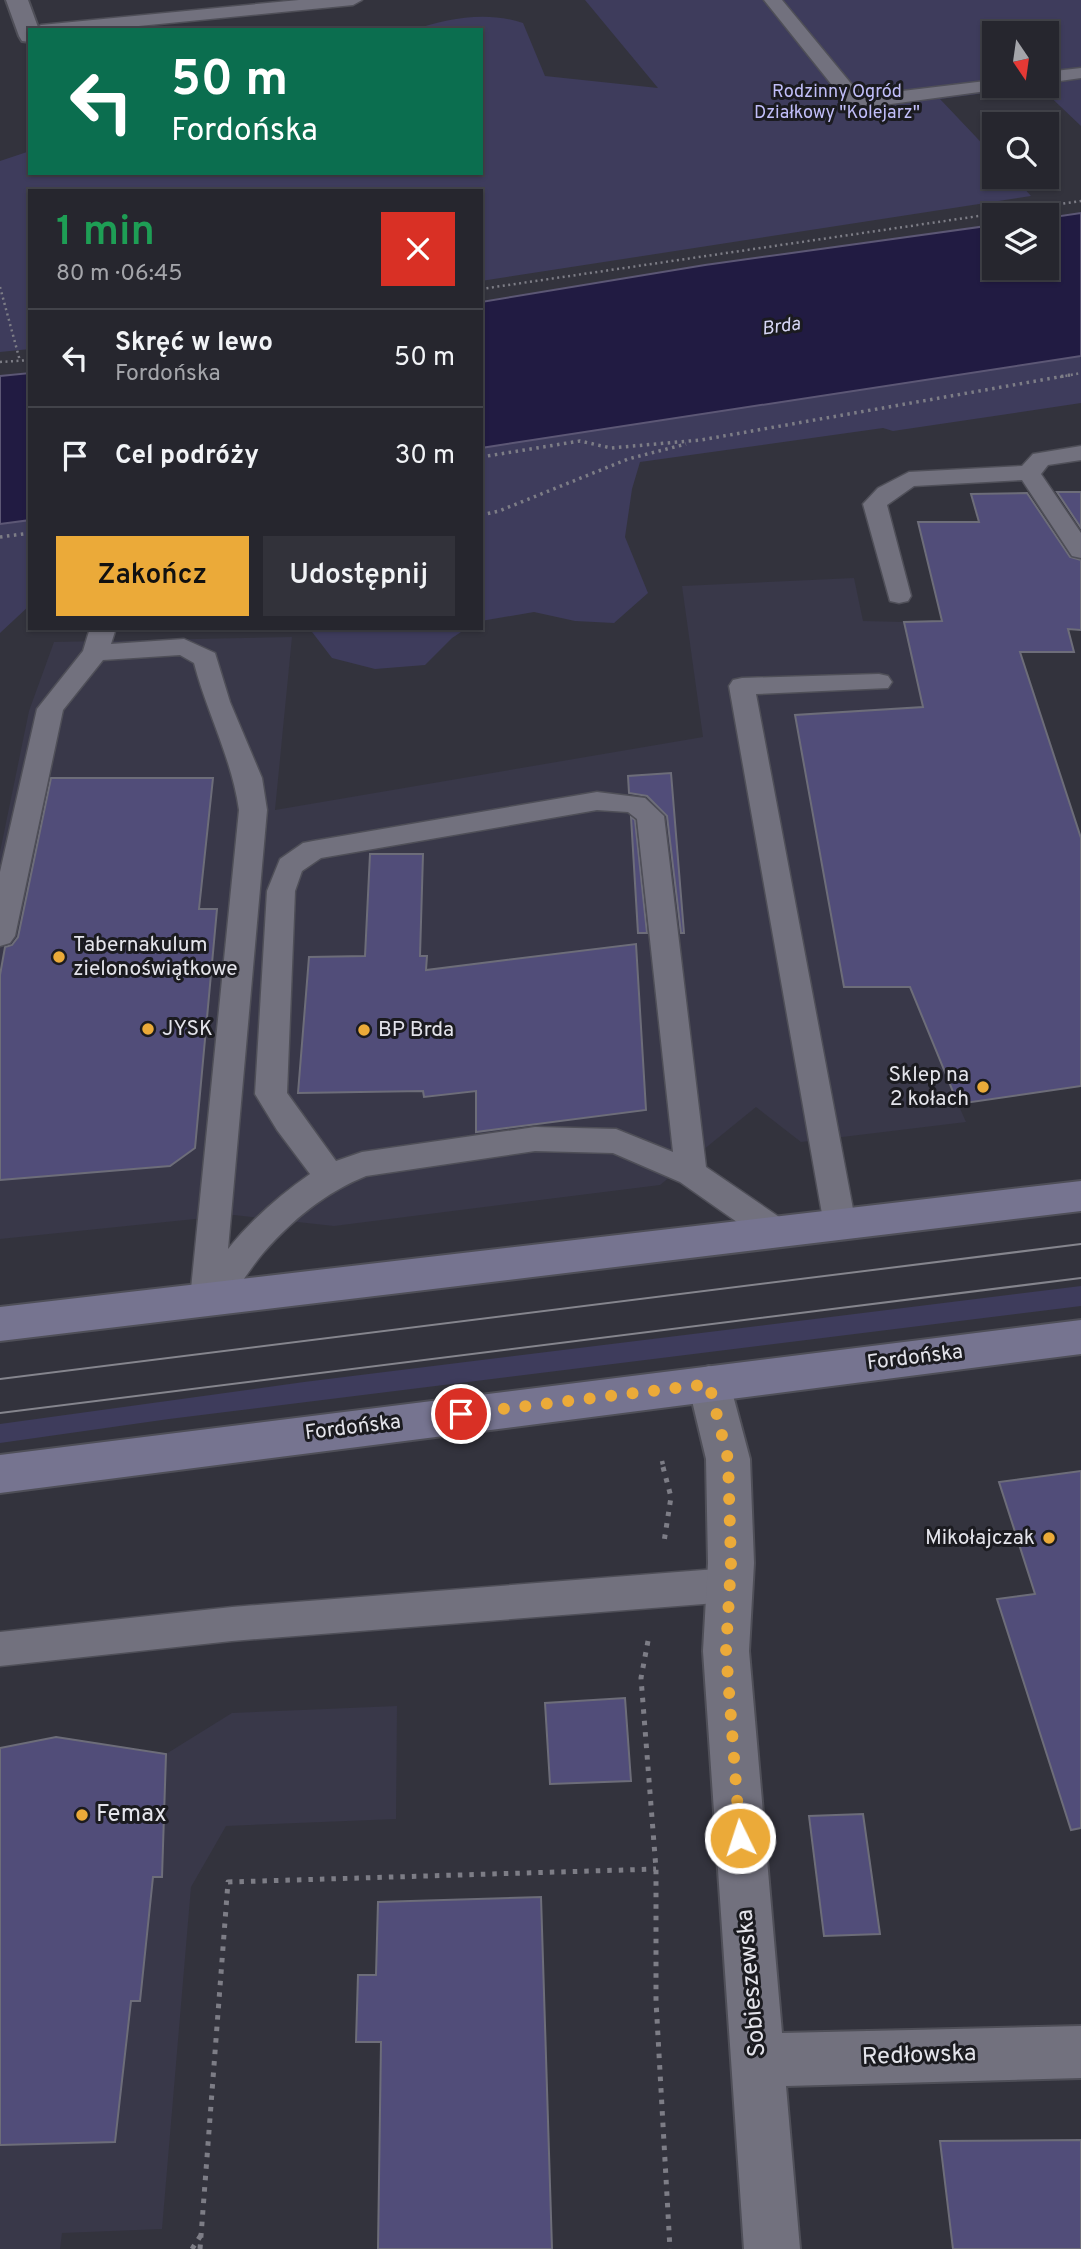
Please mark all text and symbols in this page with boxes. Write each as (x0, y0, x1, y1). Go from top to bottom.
north arrow (982, 21, 1059, 98)
map controls (982, 21, 1059, 280)
text: 50 m (171, 51, 288, 113)
icon: left (56, 56, 147, 147)
park label: Rodzinny Ogród Działkowy "Kolejarz" (754, 81, 920, 125)
text: Fordońska (171, 112, 318, 152)
button: search (982, 112, 1059, 189)
button: layers (982, 203, 1059, 280)
text: 1 min (56, 207, 155, 260)
button: close (381, 212, 455, 286)
text: 80 m · 06:45 (56, 260, 183, 289)
water label: Brda (760, 312, 802, 342)
text: Skręć w lewo (115, 327, 273, 360)
icon: left (56, 339, 94, 377)
text: 50 m (394, 342, 455, 375)
text: Fordońska (115, 360, 221, 389)
icon: arrive (56, 437, 94, 475)
text: Cel podróży (115, 440, 259, 473)
text: 30 m (395, 440, 455, 473)
button: Zakończ (56, 536, 249, 616)
button: Udostępnij (263, 536, 455, 616)
place label: Tabernakulum zielonoświątkowe (73, 932, 238, 983)
marker: Tabernakulum zielonoświątkowe (51, 949, 67, 965)
place label: JYSK (162, 1016, 213, 1043)
place label: BP Brda (378, 1017, 454, 1044)
marker: JYSK (140, 1021, 156, 1037)
marker: BP Brda (356, 1022, 372, 1038)
place label: Sklep na 2 kołach (888, 1062, 969, 1113)
marker: Sklep na 2 kołach (975, 1079, 991, 1095)
street label: Fordońska (865, 1339, 965, 1377)
pin (431, 1384, 491, 1444)
icon: arrive (442, 1395, 480, 1433)
street label: Fordońska (303, 1409, 403, 1447)
place label: Mikołajczak (925, 1525, 1035, 1552)
marker: Mikołajczak (1041, 1530, 1057, 1546)
place label: Femax (96, 1800, 167, 1830)
position arrow (703, 1801, 777, 1875)
marker: Femax (74, 1807, 90, 1823)
street label: Sobieszewska (731, 1908, 773, 2058)
street label: Redłowska (861, 2039, 977, 2073)

